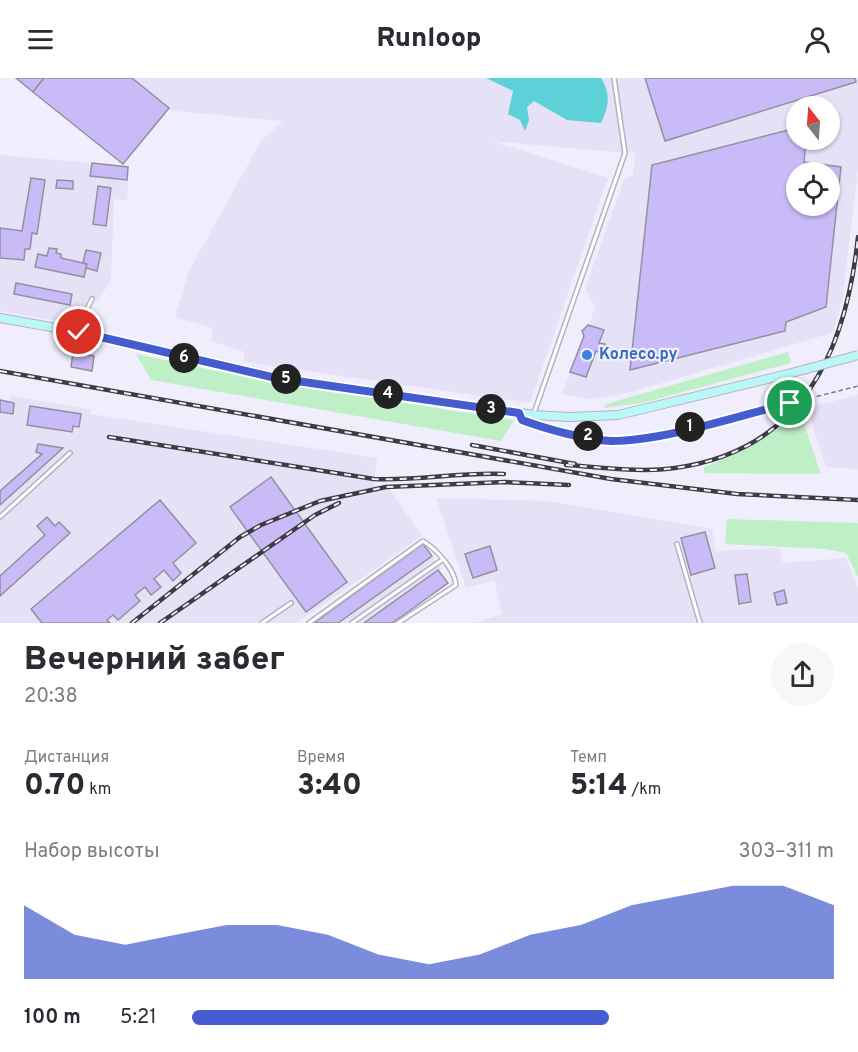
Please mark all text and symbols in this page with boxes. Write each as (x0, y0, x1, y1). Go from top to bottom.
text: Runloop (376, 22, 482, 56)
icon: menu (24, 23, 57, 56)
icon: person (801, 23, 834, 56)
north arrow (786, 96, 840, 150)
map controls (786, 96, 840, 216)
button: locate (786, 162, 840, 216)
pin (53, 306, 104, 357)
icon: check (62, 315, 95, 348)
pin: 6 (169, 343, 199, 373)
place label: Колесо.ру (599, 345, 678, 365)
text: 6 (179, 348, 189, 368)
marker: Колесо.ру (580, 348, 594, 362)
pin: 5 (271, 364, 301, 394)
text: 5 (281, 369, 291, 389)
pin (764, 377, 815, 428)
pin: 4 (373, 379, 403, 409)
text: 4 (383, 384, 393, 404)
icon: arrive (773, 386, 806, 419)
pin: 3 (476, 394, 506, 424)
text: 3 (486, 399, 496, 419)
pin: 1 (675, 412, 705, 442)
text: 1 (687, 417, 693, 437)
pin: 2 (573, 421, 603, 451)
text: 2 (583, 426, 593, 446)
text: Вечерний забег (24, 640, 285, 682)
button: share (771, 643, 834, 706)
text: 20:38 (24, 684, 78, 710)
text: Дистанция (24, 748, 109, 768)
text: Время (297, 748, 345, 768)
text: Темп (570, 748, 607, 768)
text: 0.70 (24, 768, 85, 805)
text: 3:40 (297, 768, 362, 805)
text: 5:14 (570, 768, 628, 805)
text: km (85, 780, 111, 800)
text: /km (628, 780, 661, 800)
text: Набор высоты (24, 839, 160, 865)
text: 303–311 m (739, 839, 834, 865)
text: 100 m (24, 1005, 81, 1031)
text: 5:21 (120, 1005, 157, 1031)

